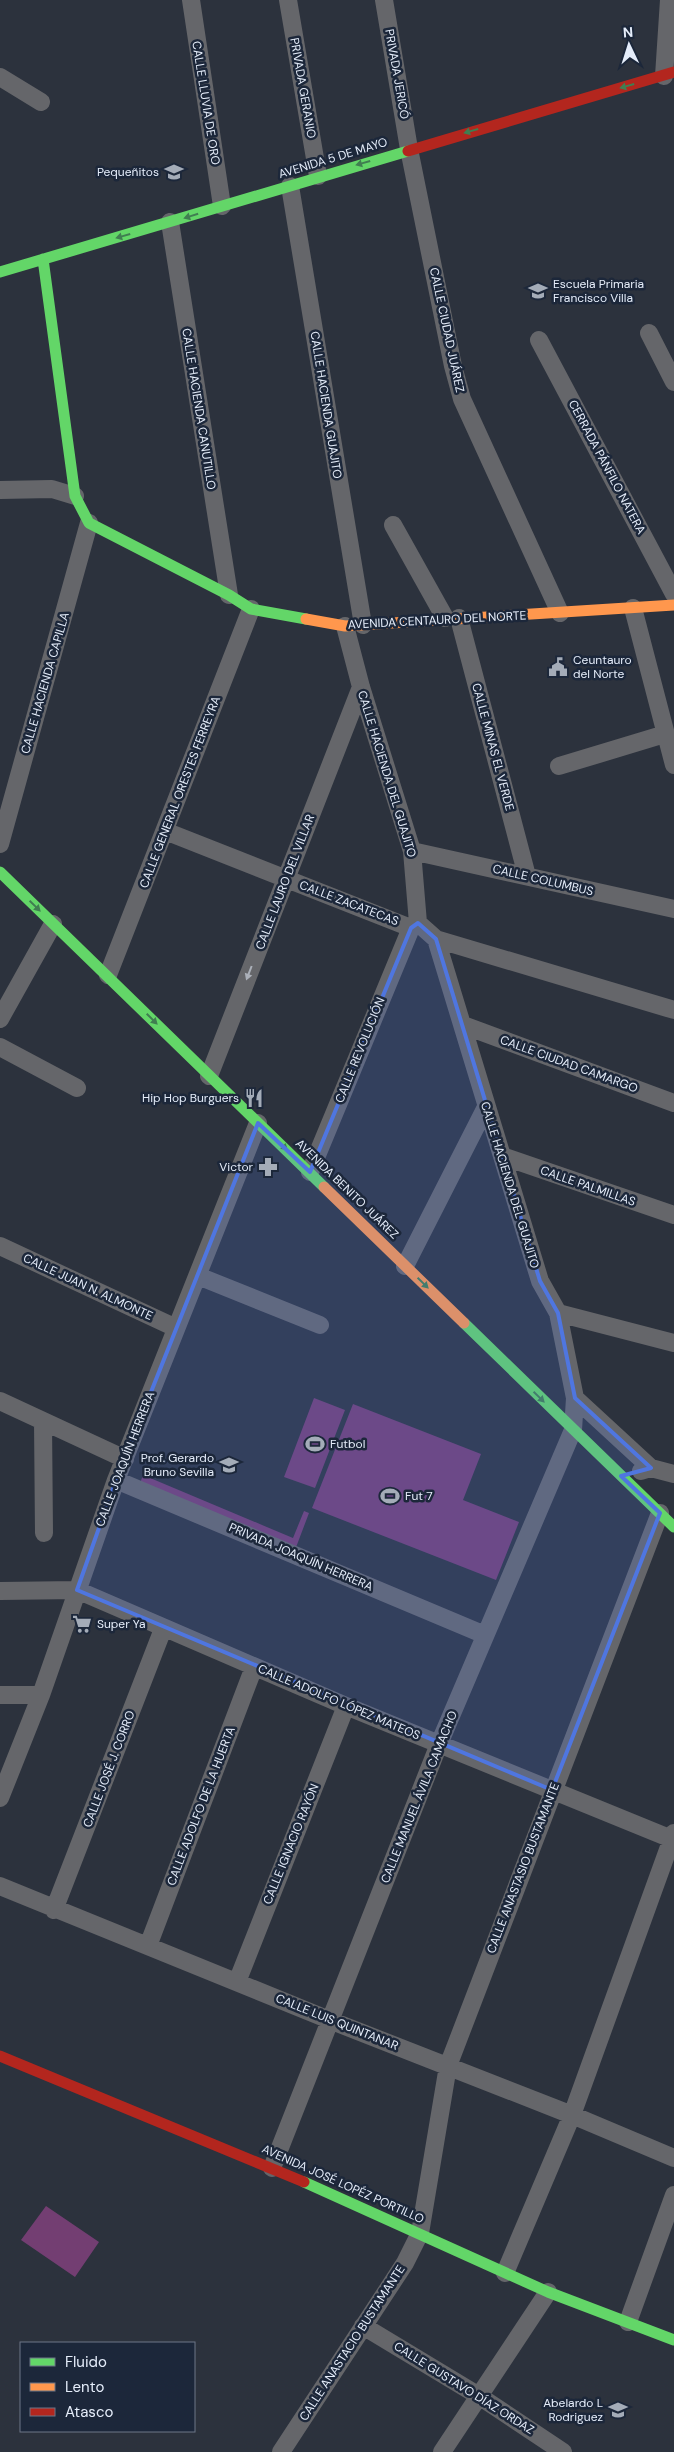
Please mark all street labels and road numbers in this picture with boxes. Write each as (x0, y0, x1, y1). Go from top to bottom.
street label: PRIVADA JERICÓ (381, 28, 413, 120)
street label: PRIVADA GERANIO (286, 36, 320, 140)
street label: CALLE LLUVIA DE ORO (188, 40, 224, 166)
street label: AVENIDA 5 DE MAYO (277, 134, 389, 182)
street label: CALLE CIUDAD JUÁREZ (426, 266, 468, 394)
street label: CALLE HACIENDA CANUTILLO (178, 327, 220, 491)
street label: CALLE HACIENDA GUAJITO (306, 330, 346, 480)
street label: CERRADA PÁNFILO NATERA (565, 397, 649, 537)
street label: AVENIDA CENTAURO DEL NORTE (347, 607, 527, 633)
street label: CALLE HACIENDA CAPILLA (17, 610, 73, 756)
street label: CALLE MINAS EL VERDE (468, 681, 518, 813)
street label: CALLE HACIENDA DEL GUAJITO (354, 689, 420, 859)
street label: CALLE GENERAL ORESTES FERREYRA (136, 694, 224, 890)
street label: CALLE LAURO DEL VILLAR (252, 812, 318, 952)
street label: CALLE COLUMBUS (491, 861, 595, 899)
street label: CALLE ZACATECAS (297, 877, 401, 929)
street label: CALLE REVOLUCIÓN (331, 995, 389, 1105)
street label: CALLE CIUDAD CAMARGO (498, 1032, 640, 1096)
street label: CALLE HACIENDA DEL GUAJITO (477, 1100, 543, 1270)
street label: AVENIDA BENITO JUÁREZ (292, 1136, 402, 1242)
street label: CALLE PALMILLAS (538, 1162, 638, 1210)
street label: CALLE JUAN N. ALMONTE (21, 1250, 156, 1324)
street label: CALLE JOAQUÍN HERRERA (92, 1389, 158, 1529)
street label: PRIVADA JOAQUÍN HERRERA (226, 1519, 376, 1595)
street label: CALLE ADOLFO LÓPEZ MATEOS (255, 1660, 423, 1744)
street label: CALLE JOSÉ J. CORRO (79, 1708, 139, 1830)
street label: CALLE MANUEL ÁVILA CAMACHO (377, 1708, 461, 1886)
street label: CALLE ADOLFO DE LA HUERTA (163, 1724, 239, 1888)
street label: CALLE ANASTASIO BUSTAMANTE (483, 1780, 563, 1956)
street label: CALLE IGNACIO RAYÓN (259, 1781, 323, 1907)
street label: CALLE LUIS QUINTANAR (273, 1990, 401, 2054)
street label: AVENIDA JOSÉ LOPÉZ PORTILLO (259, 2141, 427, 2227)
street label: CALLE ANASTACIO BUSTAMANTE (296, 2262, 409, 2424)
street label: CALLE GUSTAVO DÍAZ ORDAZ (391, 2338, 537, 2438)

